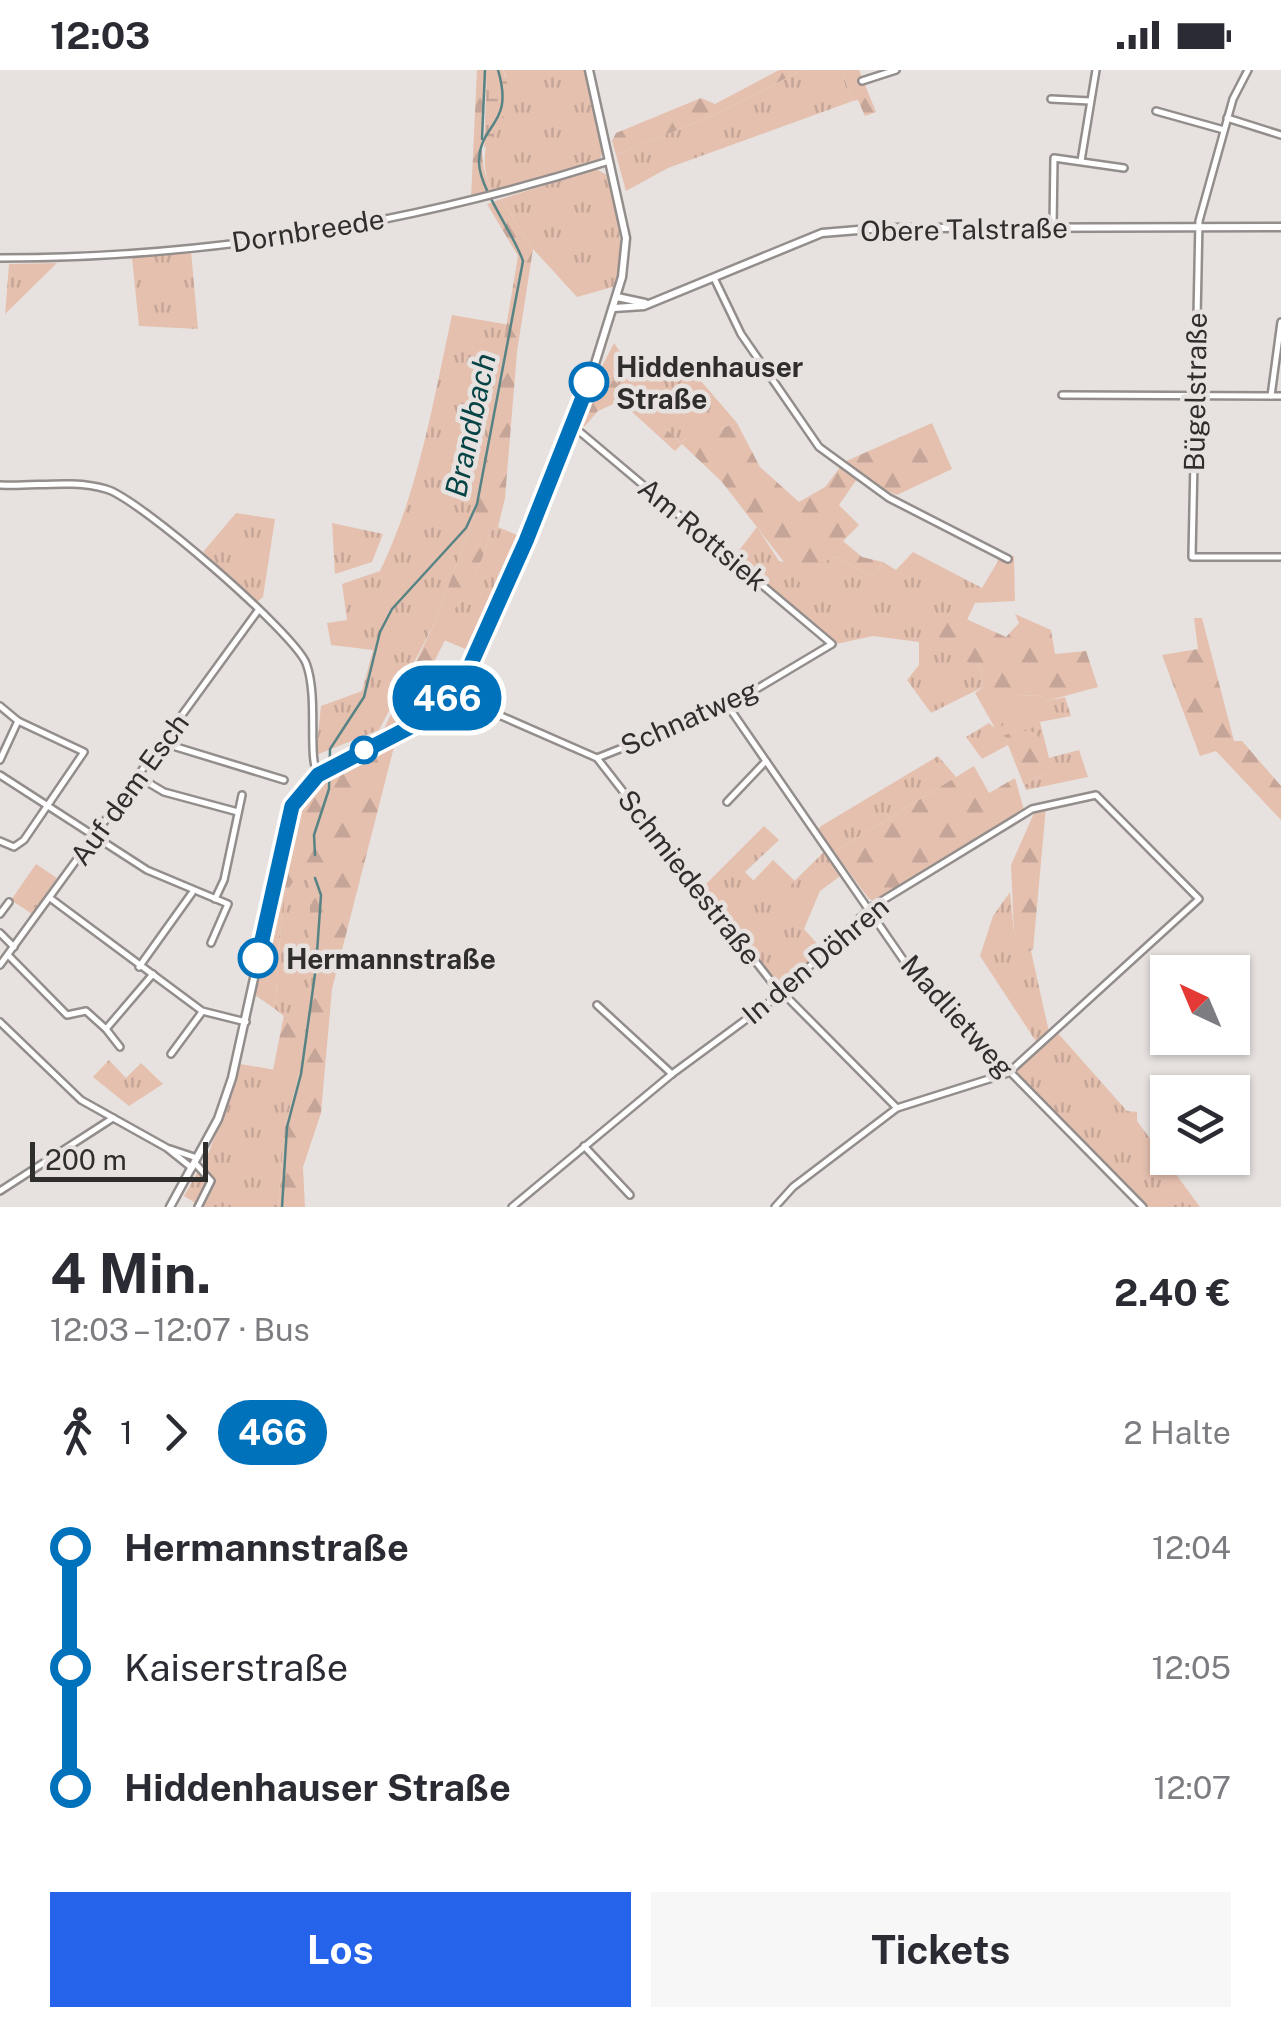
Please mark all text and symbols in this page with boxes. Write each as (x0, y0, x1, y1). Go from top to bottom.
text: 12:03 (50, 13, 150, 58)
street label: Dornbreede (229, 202, 387, 258)
street label: Obere Talstraße (860, 211, 1068, 247)
street label: Bügelstraße (1177, 312, 1213, 472)
water label: Brandbach (437, 350, 503, 500)
place label: Hiddenhauser Straße (616, 350, 803, 415)
marker: Hiddenhauser Straße (570, 363, 608, 401)
street label: Am Rottsiek (632, 471, 774, 597)
line badge: 466 (390, 666, 504, 730)
street label: Schnatweg (615, 672, 763, 762)
text: 466 (412, 678, 482, 719)
street label: Auf dem Esch (63, 707, 195, 871)
unlabelled marker (351, 737, 377, 763)
street label: Schmiedestraße (612, 783, 768, 971)
street label: In den Döhren (735, 889, 895, 1031)
marker: Hermannstraße (239, 939, 277, 977)
place label: Hermannstraße (286, 942, 496, 975)
street label: Madlietweg (894, 948, 1022, 1084)
north arrow (1150, 955, 1250, 1055)
map controls (1150, 955, 1250, 1175)
button: layers (1150, 1075, 1250, 1175)
scale bar (30, 1137, 208, 1182)
text: 200 m (45, 1143, 127, 1176)
text: 4 Min. (50, 1241, 211, 1305)
text: 2.40 € (1114, 1270, 1231, 1315)
text: 12:03 – 12:07 · Bus (50, 1311, 310, 1348)
icon: walk (50, 1405, 105, 1460)
icon: forward (148, 1405, 203, 1460)
text: 466 (238, 1412, 307, 1453)
text: 1 (120, 1414, 133, 1451)
text: 2 Halte (1123, 1414, 1231, 1451)
text: Hermannstraße (124, 1525, 409, 1570)
text: 12:04 (1152, 1529, 1231, 1566)
text: Kaiserstraße (124, 1645, 348, 1690)
text: 12:05 (1152, 1649, 1231, 1686)
text: Hiddenhauser Straße (124, 1765, 511, 1810)
text: 12:07 (1153, 1769, 1231, 1806)
button: Los (50, 1892, 631, 2007)
button: Tickets (651, 1892, 1231, 2007)

